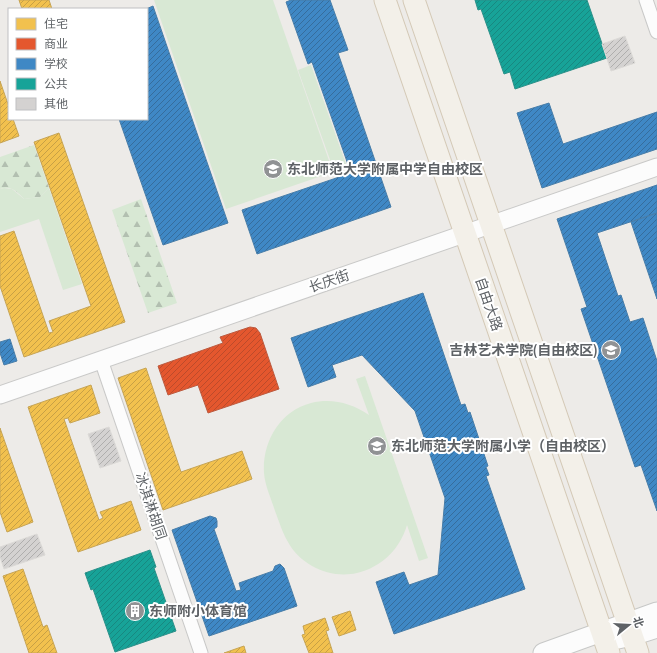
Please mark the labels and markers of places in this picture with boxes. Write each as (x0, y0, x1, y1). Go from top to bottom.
school or university icon: 东北师范大学附属中学自由校区 (262, 158, 284, 180)
place label: 东北师范大学附属中学自由校区 (287, 160, 483, 178)
school or university icon: 吉林艺术学院(自由校区) (600, 339, 622, 361)
place label: 吉林艺术学院(自由校区) (449, 341, 597, 359)
school or university icon: 东北师范大学附属小学（自由校区） (366, 435, 388, 457)
place label: 东北师范大学附属小学（自由校区） (391, 437, 615, 455)
building icon: 东师附小体育馆 (124, 600, 146, 622)
place label: 东师附小体育馆 (149, 602, 247, 620)

